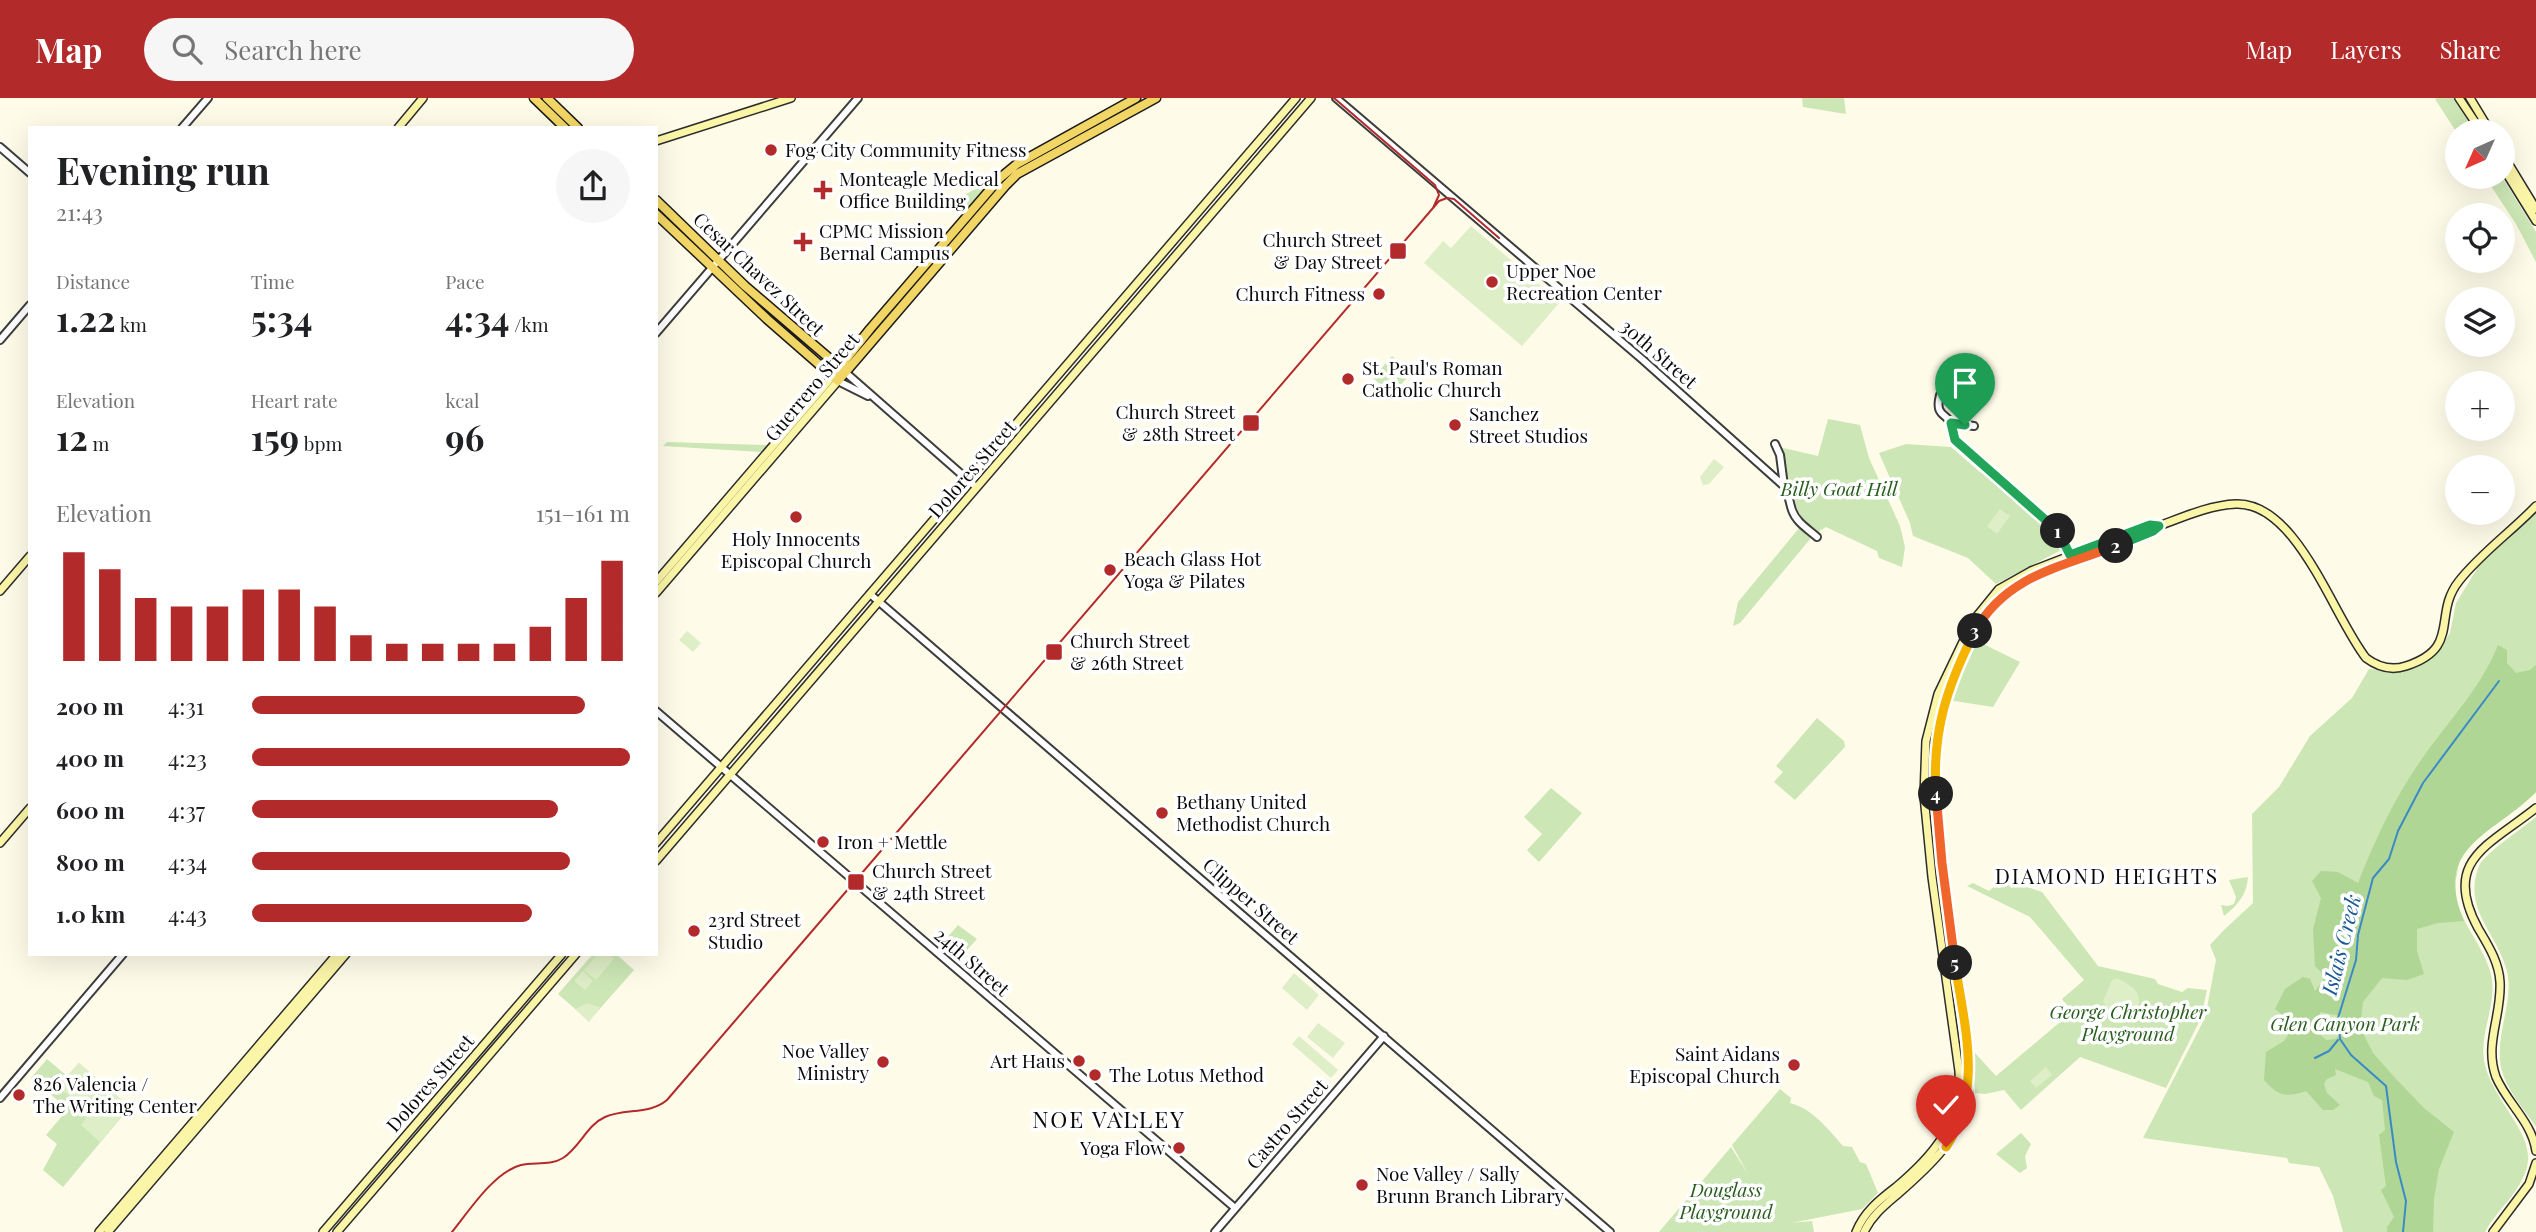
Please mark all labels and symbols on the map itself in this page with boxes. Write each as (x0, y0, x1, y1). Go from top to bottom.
north arrow (2445, 119, 2515, 189)
place label: Fog City Community Fitness (785, 136, 1026, 162)
marker: Fog City Community Fitness (763, 142, 779, 158)
place label: Monteagle Medical Office Building (839, 165, 1000, 213)
marker: Monteagle Medical Office Building (813, 180, 833, 200)
street label: Cesar Chavez Street (688, 206, 831, 341)
place label: CPMC Mission Bernal Campus (819, 217, 950, 265)
place label: Church Street & Day Street (1262, 226, 1382, 274)
marker: CPMC Mission Bernal Campus (793, 232, 813, 252)
marker: Church Street & Day Street (1388, 241, 1408, 261)
place label: Upper Noe Recreation Center (1506, 257, 1662, 305)
marker: Upper Noe Recreation Center (1484, 274, 1500, 290)
place label: Church Fitness (1235, 280, 1365, 306)
marker: Church Fitness (1371, 286, 1387, 302)
street label: 30th Street (1616, 313, 1704, 394)
street label: Guerrero Street (758, 326, 865, 446)
pin (1935, 353, 1995, 425)
place label: St. Paul's Roman Catholic Church (1362, 354, 1503, 402)
marker: St. Paul's Roman Catholic Church (1340, 371, 1356, 387)
place label: Church Street & 28th Street (1115, 398, 1235, 446)
place label: Sanchez Street Studios (1469, 400, 1588, 448)
marker: Church Street & 28th Street (1241, 413, 1261, 433)
street label: Dolores Street (922, 414, 1021, 523)
marker: Sanchez Street Studios (1447, 417, 1463, 433)
park label: Billy Goat Hill (1779, 475, 1898, 501)
marker: Holy Innocents Episcopal Church (788, 509, 804, 525)
pin: 1 (2040, 514, 2076, 548)
place label: Holy Innocents Episcopal Church (721, 525, 871, 573)
pin: 2 (2098, 528, 2134, 564)
place label: Beach Glass Hot Yoga & Pilates (1123, 545, 1261, 593)
marker: Beach Glass Hot Yoga & Pilates (1102, 562, 1118, 578)
pin: 3 (1958, 614, 1993, 648)
place label: Church Street & 26th Street (1070, 627, 1190, 675)
marker: Church Street & 26th Street (1044, 642, 1064, 662)
pin: 4 (1918, 776, 1954, 812)
place label: Bethany United Methodist Church (1176, 788, 1330, 836)
marker: Bethany United Methodist Church (1154, 805, 1170, 821)
place label: Iron + Mettle (837, 828, 947, 854)
marker: Iron + Mettle (815, 834, 831, 850)
street label: Clipper Street (1198, 851, 1306, 949)
place label: Church Street & 24th Street (872, 857, 992, 905)
district label: DIAMOND HEIGHTS (1995, 861, 2219, 889)
marker: Church Street & 24th Street (846, 872, 866, 892)
water label: Islais Creek (2314, 891, 2366, 999)
place label: 23rd Street Studio (708, 906, 801, 954)
street label: 24th Street (929, 921, 1016, 1001)
marker: 23rd Street Studio (686, 923, 702, 939)
pin: 5 (1938, 946, 1972, 980)
park label: George Christopher Playground (2050, 998, 2207, 1046)
park label: Glen Canyon Park (2270, 1010, 2420, 1036)
street label: Dolores Street (380, 1028, 479, 1137)
place label: Noe Valley Ministry (782, 1037, 869, 1085)
place label: Saint Aidans Episcopal Church (1629, 1040, 1780, 1088)
place label: Art Haus (989, 1047, 1065, 1073)
marker: Art Haus (1071, 1053, 1087, 1069)
marker: Noe Valley Ministry (875, 1054, 891, 1070)
marker: Saint Aidans Episcopal Church (1786, 1057, 1802, 1073)
place label: The Lotus Method (1109, 1061, 1264, 1087)
marker: The Lotus Method (1087, 1067, 1103, 1083)
place label: 826 Valencia / The Writing Center (33, 1070, 198, 1118)
street label: Castro Street (1240, 1072, 1333, 1174)
pin (1916, 1075, 1976, 1147)
marker: 826 Valencia / The Writing Center (11, 1087, 27, 1103)
district label: NOE VALLEY (1032, 1103, 1186, 1134)
place label: Yoga Flow (1079, 1134, 1165, 1160)
marker: Yoga Flow (1171, 1140, 1187, 1156)
place label: Noe Valley / Sally Brunn Branch Library (1376, 1160, 1565, 1208)
park label: Douglass Playground (1678, 1176, 1773, 1224)
marker: Noe Valley / Sally Brunn Branch Library (1354, 1177, 1370, 1193)

